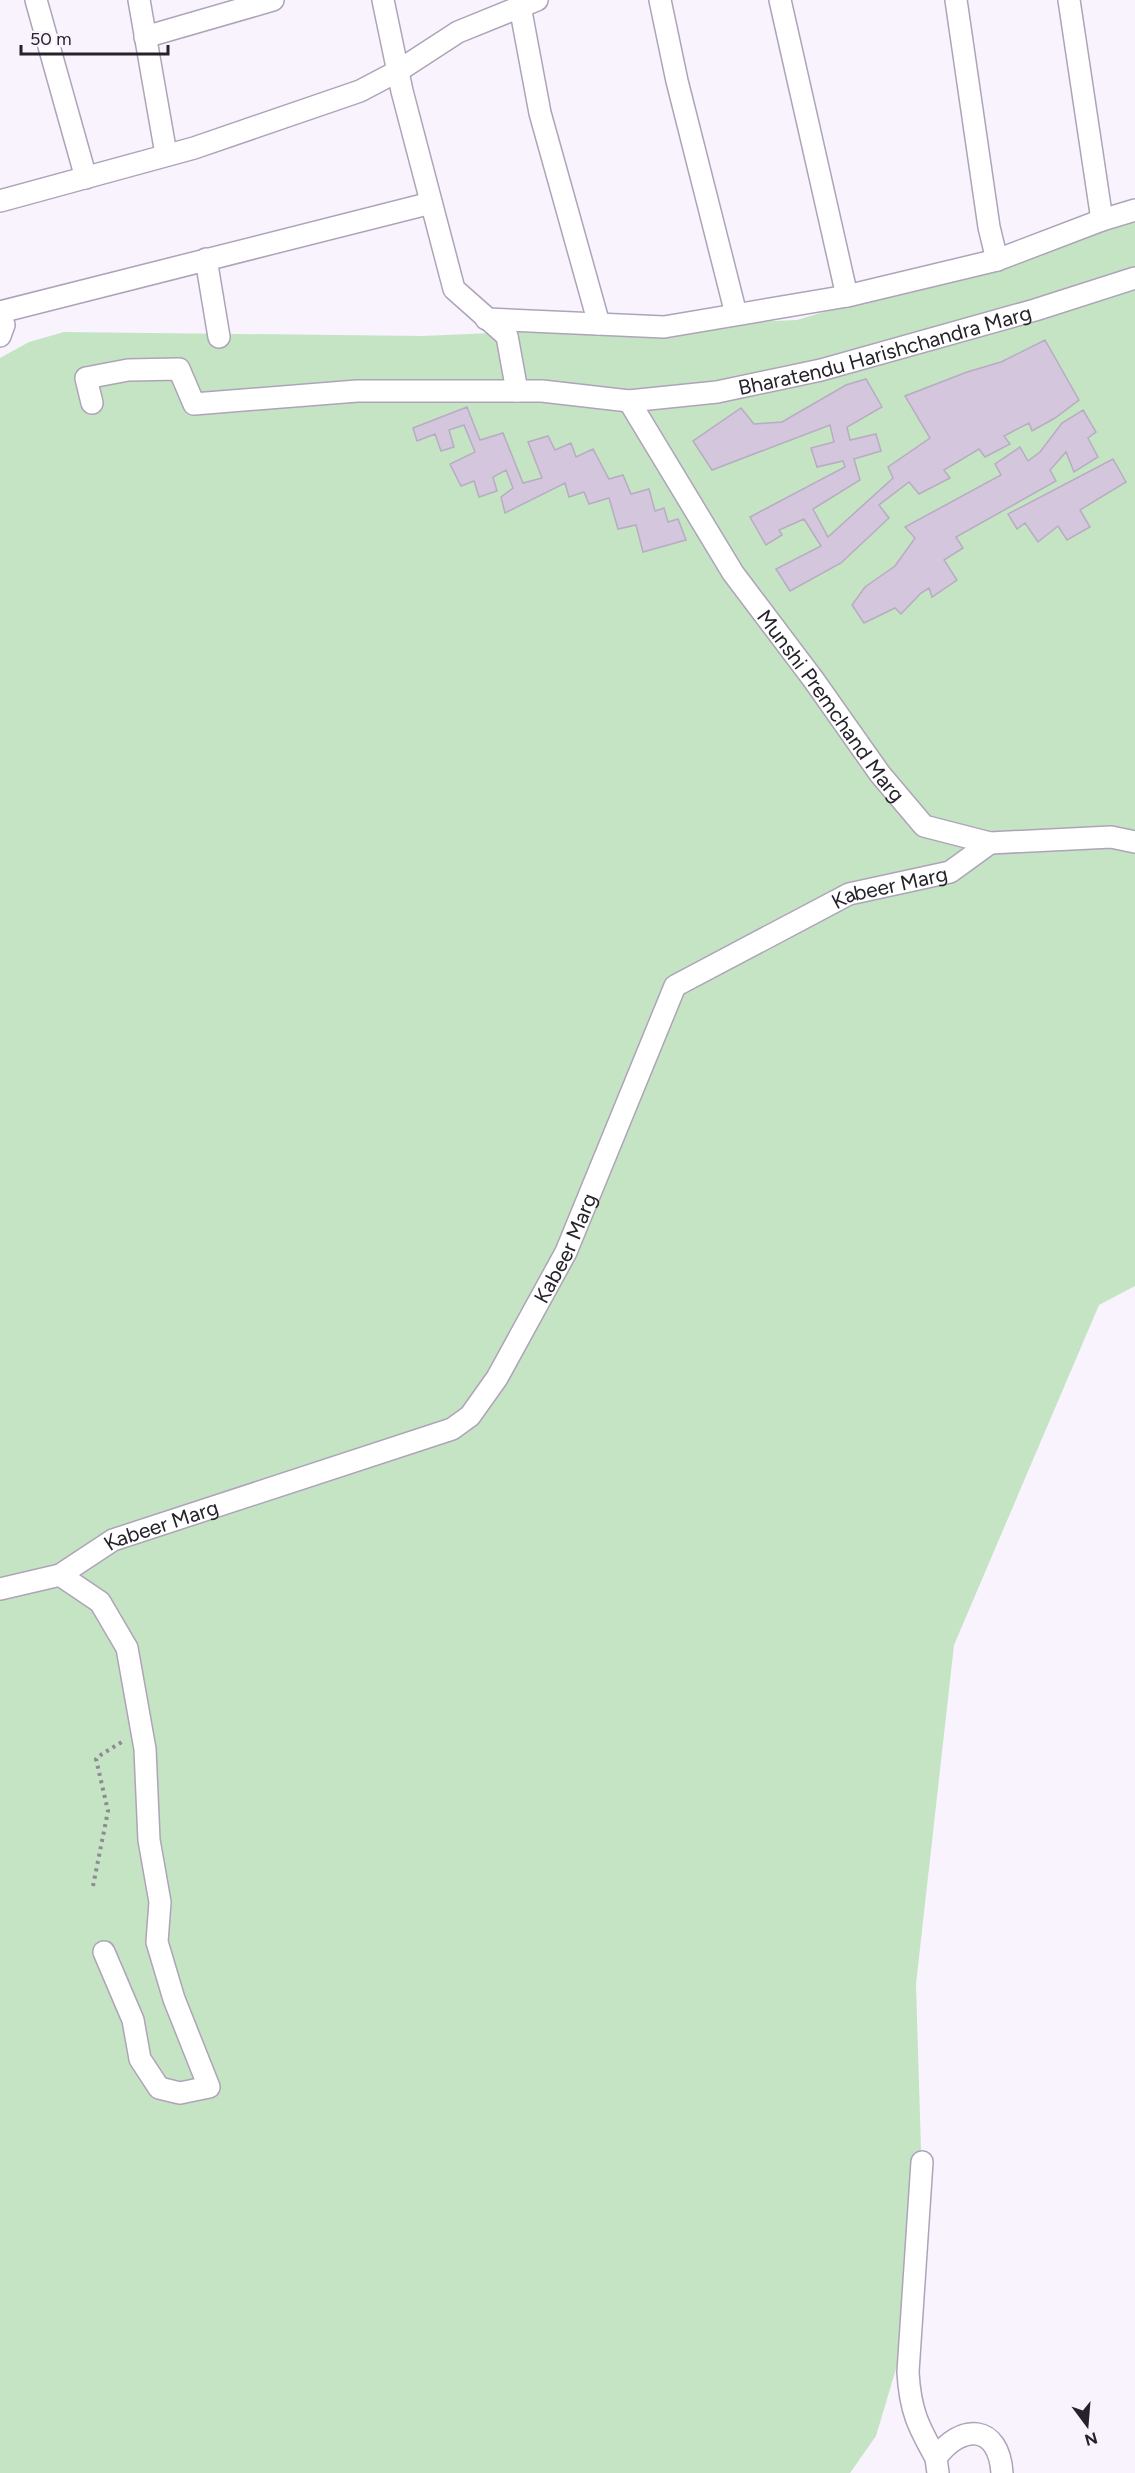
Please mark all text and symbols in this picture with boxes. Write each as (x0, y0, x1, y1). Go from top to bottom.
scale bar (21, 18, 168, 56)
text: 50 m (30, 28, 72, 50)
street label: Bharatendu Harishchandra Marg (736, 299, 1034, 400)
street label: Munshi Premchand Marg (752, 604, 910, 807)
street label: Kabeer Marg (827, 860, 950, 914)
street label: Kabeer Marg (528, 1189, 601, 1307)
street label: Kabeer Marg (99, 1494, 221, 1555)
north arrow (1057, 2395, 1117, 2455)
text: N (1082, 2428, 1100, 2450)

